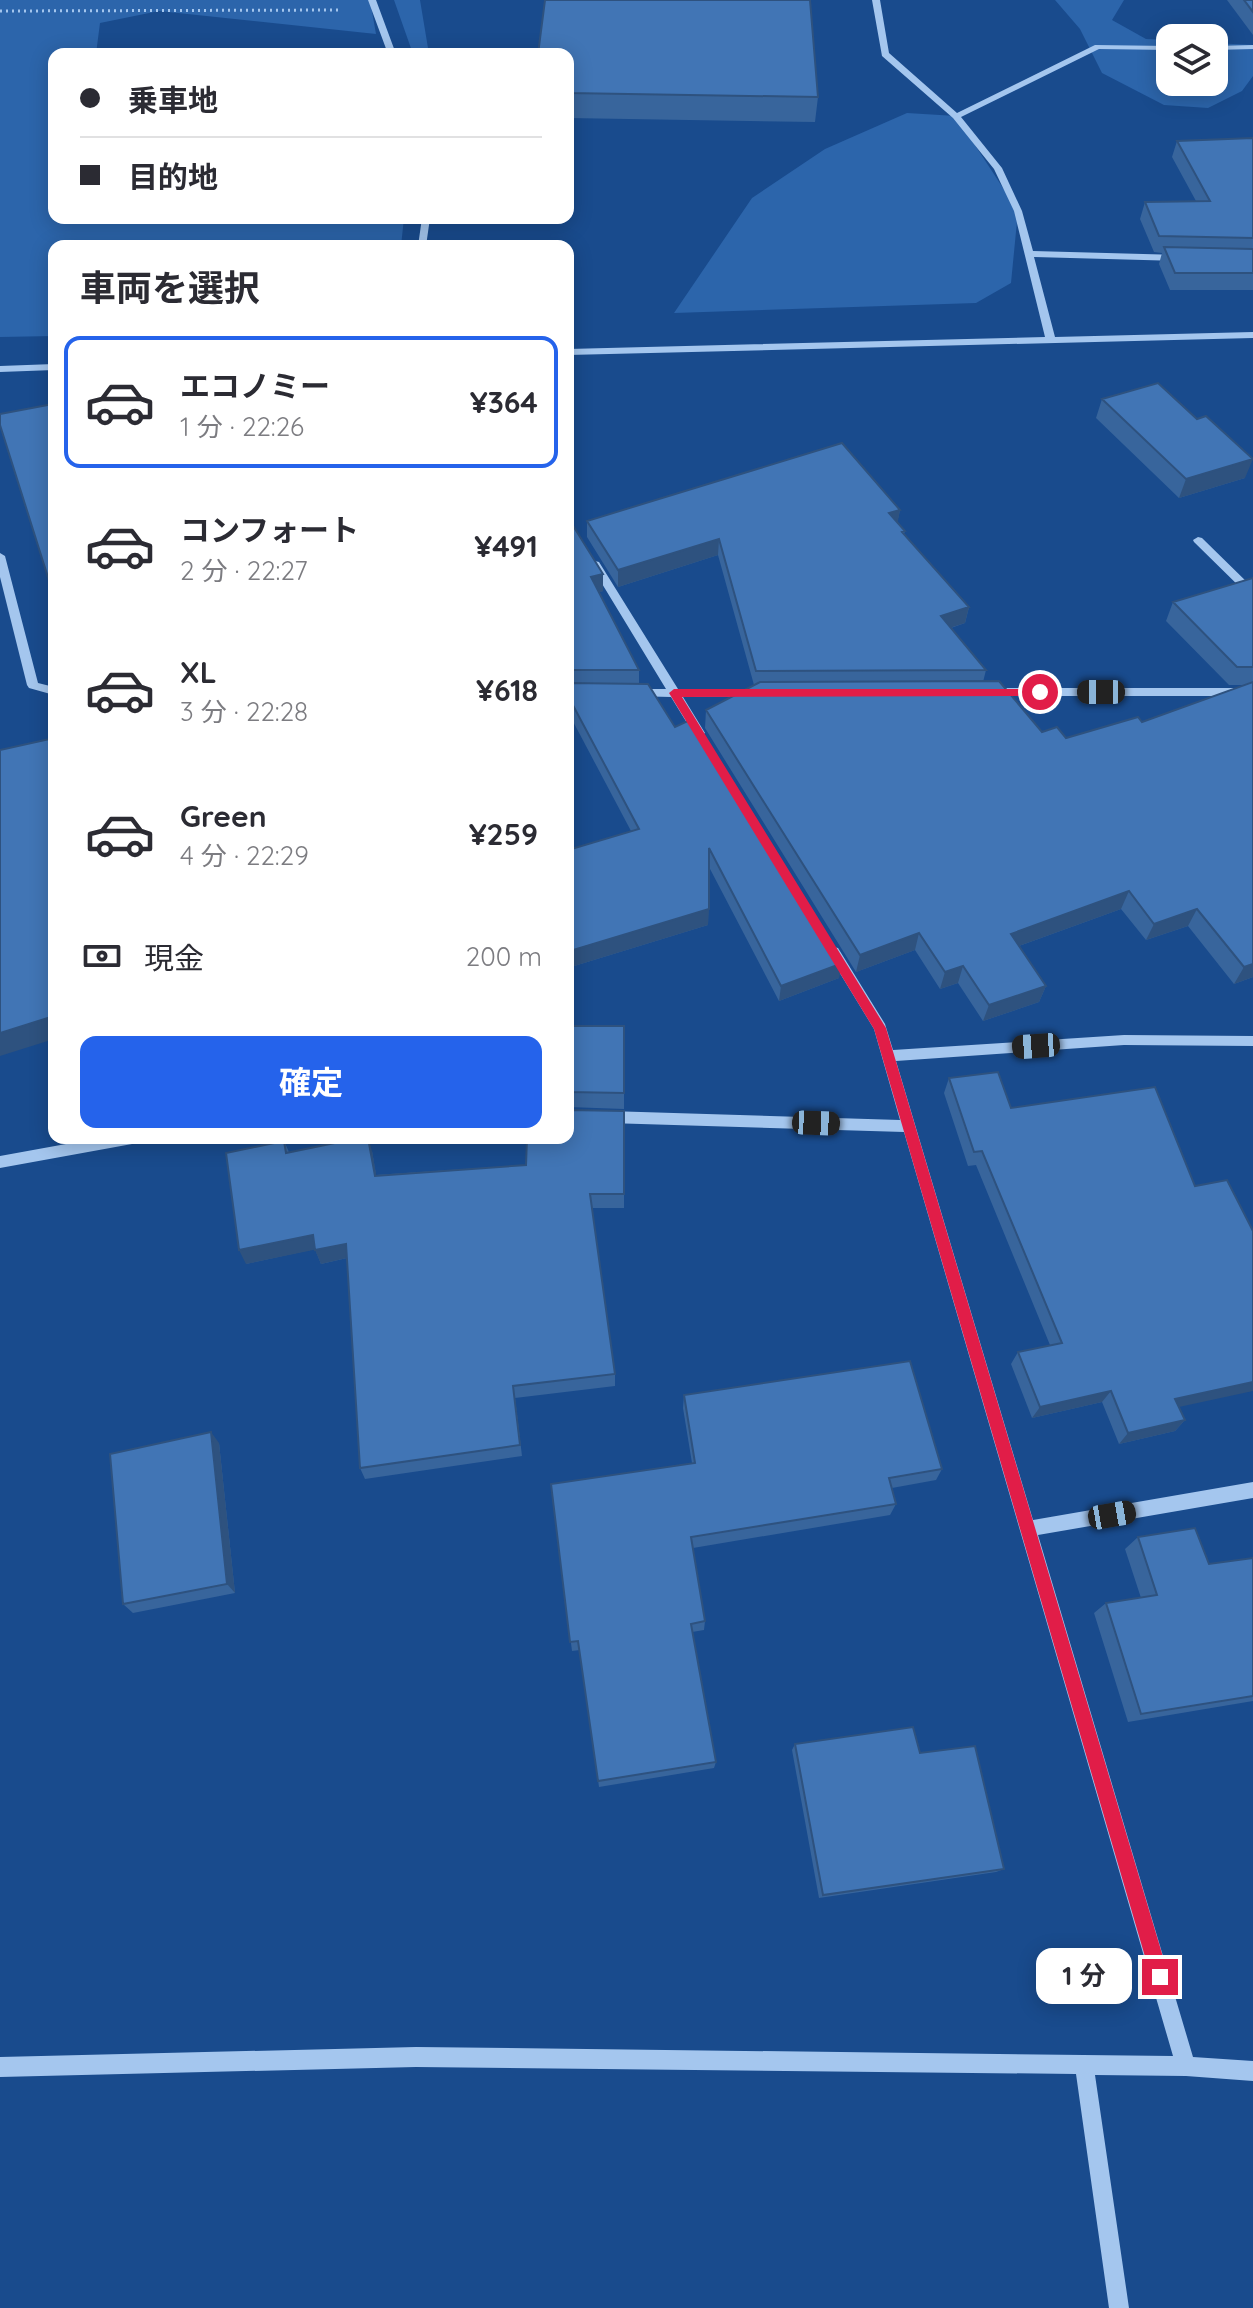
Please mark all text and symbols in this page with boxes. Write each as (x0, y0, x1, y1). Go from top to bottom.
map controls (1156, 24, 1228, 96)
button: layers (1156, 24, 1228, 96)
text: 乗車地 (128, 81, 218, 119)
text: 目的地 (128, 158, 218, 196)
text: 車両を選択 (80, 265, 260, 310)
icon: car (84, 366, 156, 438)
text: エコノミー (180, 367, 330, 405)
text: ¥364 (470, 383, 538, 421)
text: 1 分 · 22:26 (180, 410, 304, 443)
icon: car (84, 510, 156, 582)
text: コンフォート (180, 511, 359, 549)
text: ¥491 (474, 527, 538, 565)
text: 2 分 · 22:27 (180, 554, 308, 587)
text: XL (180, 653, 217, 691)
icon: car (84, 654, 156, 726)
text: ¥618 (476, 671, 538, 709)
route start (1022, 674, 1058, 710)
car (1077, 680, 1125, 704)
text: 3 分 · 22:28 (180, 695, 308, 728)
text: Green (180, 797, 267, 835)
icon: car (84, 798, 156, 870)
text: ¥259 (469, 815, 538, 853)
text: 4 分 · 22:29 (180, 839, 309, 872)
icon: cash (80, 934, 124, 978)
text: 現金 (144, 939, 204, 977)
text: 200 m (466, 940, 542, 973)
car (1011, 1032, 1061, 1060)
button: 確定 (80, 1036, 542, 1128)
car (792, 1110, 840, 1136)
car (1086, 1499, 1138, 1531)
callout: 1 分 (1036, 1949, 1132, 2005)
text: 1 分 (1062, 1959, 1106, 1992)
route end (1142, 1959, 1178, 1995)

